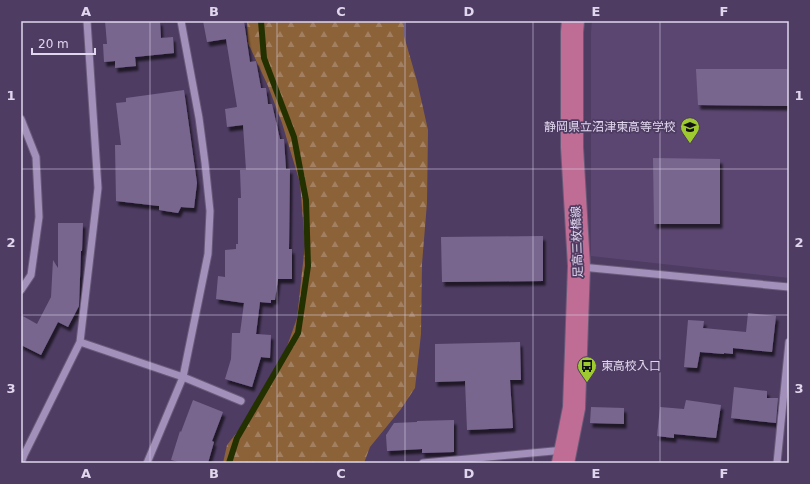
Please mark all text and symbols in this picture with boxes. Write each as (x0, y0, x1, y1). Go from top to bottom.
text: A (81, 4, 91, 19)
text: B (209, 4, 219, 19)
text: C (336, 4, 346, 19)
text: D (464, 4, 475, 19)
text: E (592, 4, 600, 19)
text: F (720, 4, 728, 19)
scale bar (32, 30, 95, 56)
text: 20 m (38, 37, 69, 51)
text: 1 (6, 88, 16, 103)
text: 1 (794, 88, 804, 103)
school or university icon: 静岡県立沼津東高等学校 (679, 116, 701, 144)
place label: 静岡県立沼津東高等学校 (544, 120, 676, 134)
street label: 足高三枚橋線 (569, 206, 585, 278)
text: 2 (6, 235, 16, 250)
text: 2 (794, 235, 804, 250)
bus stop icon: 東高校入口 (576, 355, 598, 383)
place label: 東高校入口 (601, 359, 661, 373)
text: 3 (6, 381, 16, 396)
text: 3 (794, 381, 804, 396)
text: A (81, 466, 91, 481)
text: B (209, 466, 219, 481)
text: C (336, 466, 346, 481)
text: D (464, 466, 475, 481)
text: E (592, 466, 600, 481)
text: F (720, 466, 728, 481)

